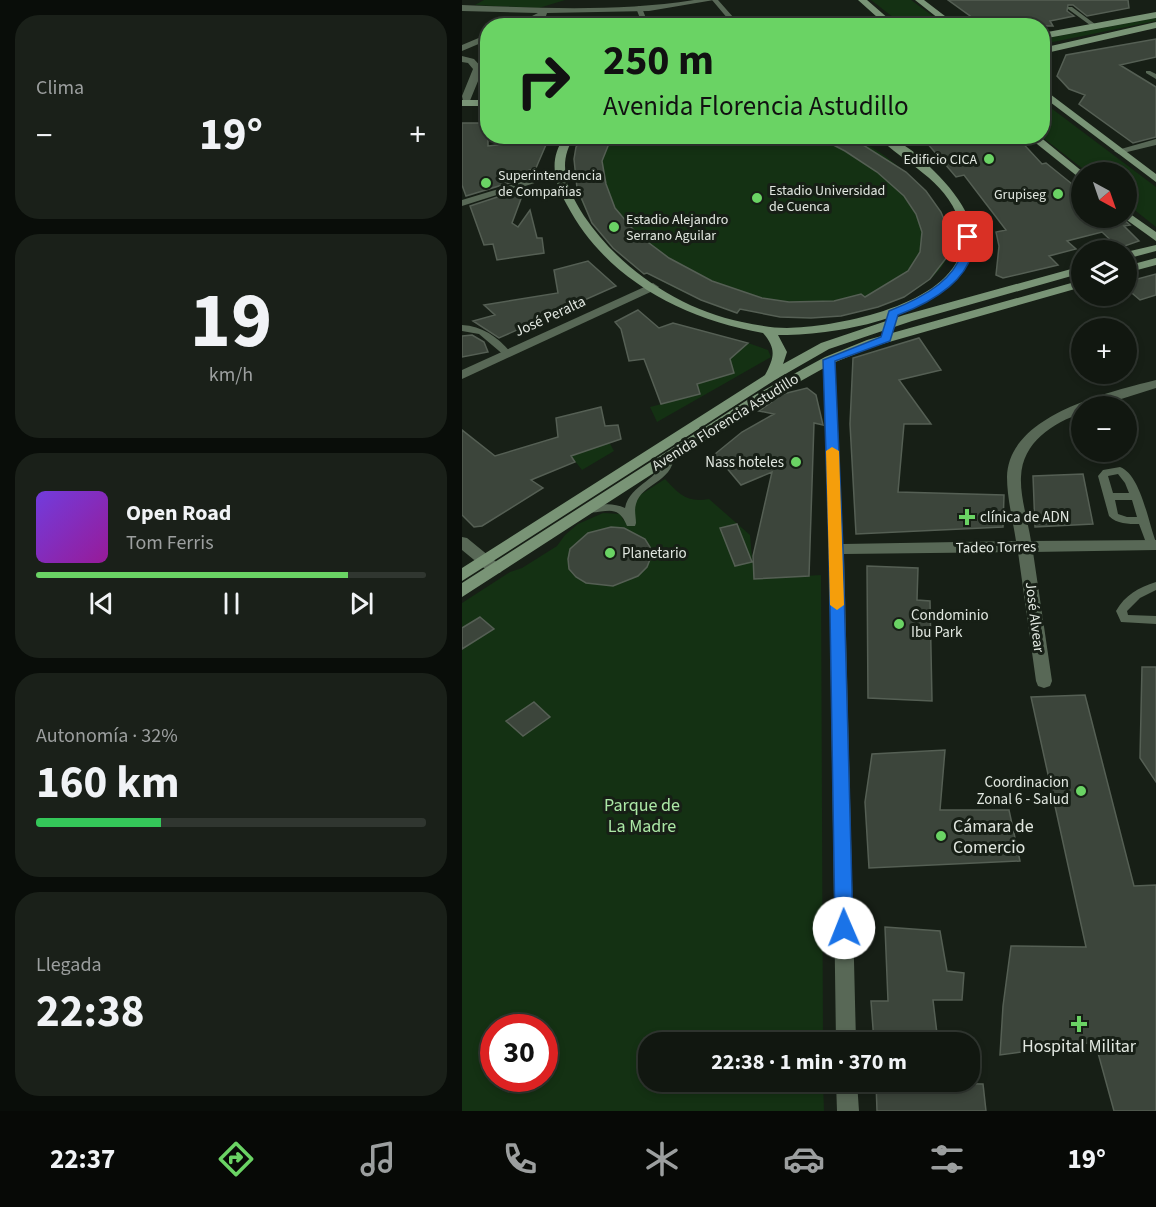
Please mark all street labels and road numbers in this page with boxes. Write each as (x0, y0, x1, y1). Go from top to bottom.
street label: José Peralta (511, 291, 589, 342)
street label: Avenida Florencia Astudillo (648, 369, 803, 476)
street label: Tadeo Torres (956, 536, 1036, 559)
street label: José Alvear (1020, 581, 1049, 654)

